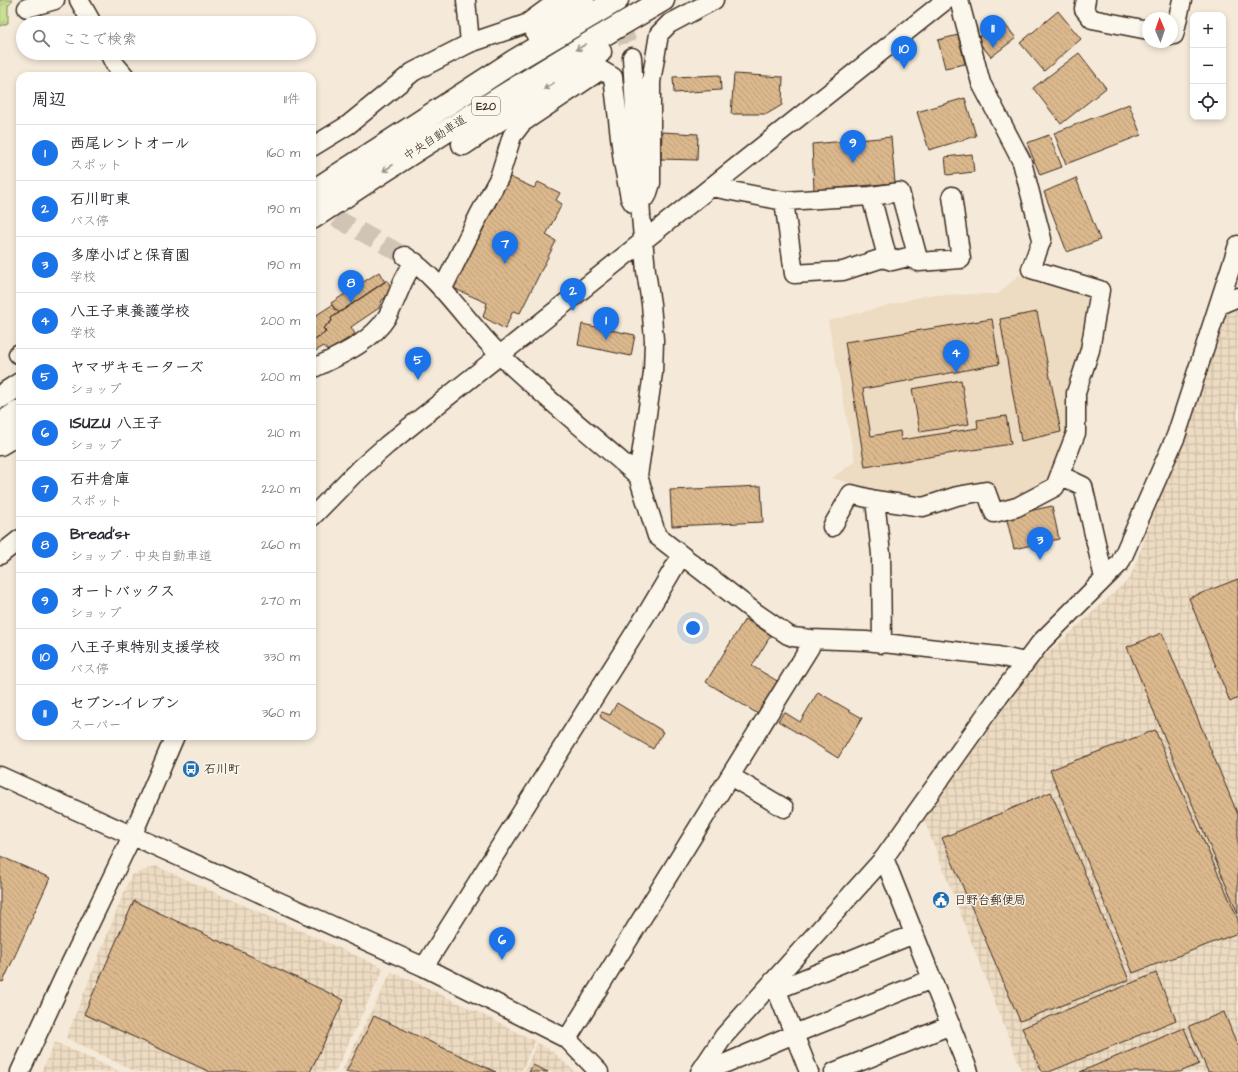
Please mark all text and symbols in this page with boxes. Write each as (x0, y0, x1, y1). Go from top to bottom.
north arrow (1142, 12, 1178, 48)
map controls (1190, 12, 1226, 120)
button: + (1190, 12, 1226, 48)
pin: 11 (980, 15, 1006, 48)
search box (16, 16, 316, 60)
icon: search (30, 27, 52, 49)
text: ここで検索 (62, 29, 137, 50)
pin: 10 (891, 36, 917, 69)
one-way arrow (575, 44, 587, 52)
button: − (1190, 48, 1226, 84)
one-way arrow (543, 82, 554, 90)
button: locate (1190, 84, 1226, 120)
text: 周辺 (32, 88, 66, 112)
text: 11件 (284, 90, 300, 108)
road number: E20 (472, 97, 500, 115)
street label: 中央自動車道 (400, 111, 470, 165)
pin: 9 (840, 130, 866, 163)
text: 西尾レントオール (70, 133, 189, 154)
text: 1 (44, 144, 46, 162)
text: 160 m (267, 144, 300, 162)
text: スポット (70, 156, 122, 174)
one-way arrow (383, 164, 394, 172)
text: 石川町東 (70, 189, 130, 210)
text: 2 (41, 200, 49, 218)
text: 190 m (267, 200, 300, 218)
text: バス停 (70, 212, 109, 230)
pin: 7 (492, 231, 518, 264)
text: 多摩小ばと保育園 (70, 245, 190, 266)
text: 3 (42, 256, 48, 274)
text: 190 m (267, 256, 300, 274)
text: 学校 (70, 268, 96, 286)
pin: 8 (338, 270, 364, 303)
pin: 2 (560, 278, 586, 311)
text: 八王子東養護学校 (70, 301, 190, 322)
pin: 1 (593, 307, 619, 340)
text: 4 (41, 312, 49, 330)
text: 200 m (261, 312, 300, 330)
text: 学校 (70, 324, 96, 342)
pin: 4 (943, 340, 969, 373)
pin: 5 (405, 347, 431, 380)
text: ヤマザキモーターズ (70, 357, 204, 378)
text: 5 (40, 368, 50, 386)
text: 200 m (261, 368, 300, 386)
text: ショップ (70, 380, 121, 398)
text: ISUZU 八王子 (70, 413, 162, 434)
text: 6 (41, 424, 49, 442)
text: 210 m (267, 424, 300, 442)
text: ショップ (70, 436, 121, 454)
text: 石井倉庫 (70, 469, 130, 490)
text: 7 (41, 480, 49, 498)
text: 220 m (262, 480, 300, 498)
text: スポット (70, 492, 122, 510)
text: Bread's+ (70, 524, 130, 545)
pin: 3 (1027, 527, 1053, 560)
text: 8 (41, 536, 49, 554)
text: 260 m (261, 536, 300, 554)
text: ショップ · 中央自動車道 (70, 547, 212, 565)
text: オートバックス (70, 581, 175, 602)
text: 9 (41, 592, 49, 610)
text: 270 m (261, 592, 300, 610)
text: ショップ (70, 604, 121, 622)
your location (683, 618, 703, 638)
text: 八王子東特別支援学校 (70, 637, 220, 658)
text: 10 (40, 648, 50, 666)
text: 330 m (263, 648, 300, 666)
text: バス停 (70, 660, 109, 678)
text: セブン-イレブン (70, 693, 180, 714)
text: 11 (43, 704, 47, 722)
text: 360 m (262, 704, 300, 722)
text: スーパー (70, 716, 121, 734)
bus stop icon: 石川町 (181, 759, 201, 779)
place label: 石川町 (204, 761, 240, 778)
public building icon: 日野台郵便局 (931, 890, 951, 910)
place label: 日野台郵便局 (954, 892, 1026, 909)
pin: 6 (489, 927, 515, 960)

